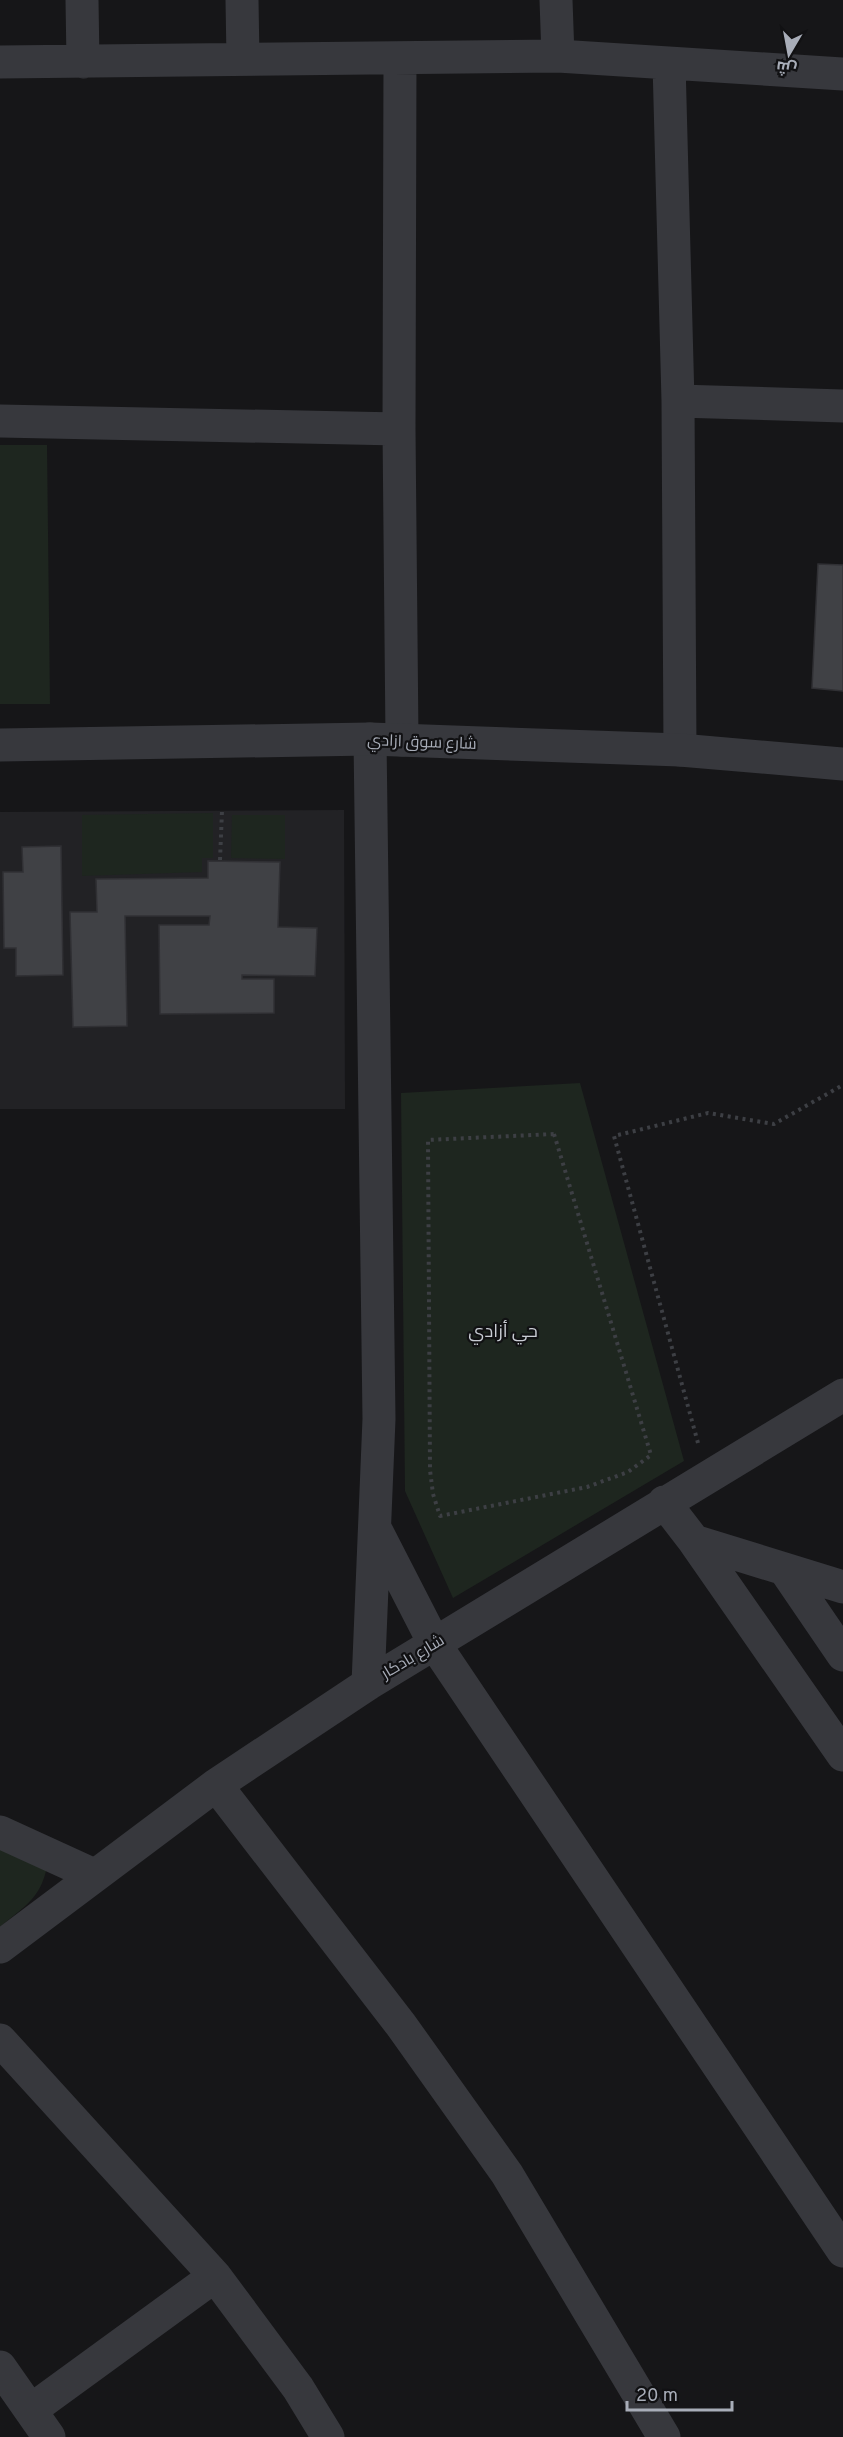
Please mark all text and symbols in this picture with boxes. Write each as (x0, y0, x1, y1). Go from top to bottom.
north arrow (759, 24, 819, 84)
text: ش (775, 55, 799, 78)
street label: شارع سوق ازادي (367, 731, 477, 757)
district label: حي أزادي (468, 1320, 538, 1345)
street label: شارع بادكار (377, 1631, 448, 1685)
scale bar (627, 2374, 732, 2412)
text: 20 m (636, 2385, 678, 2408)

